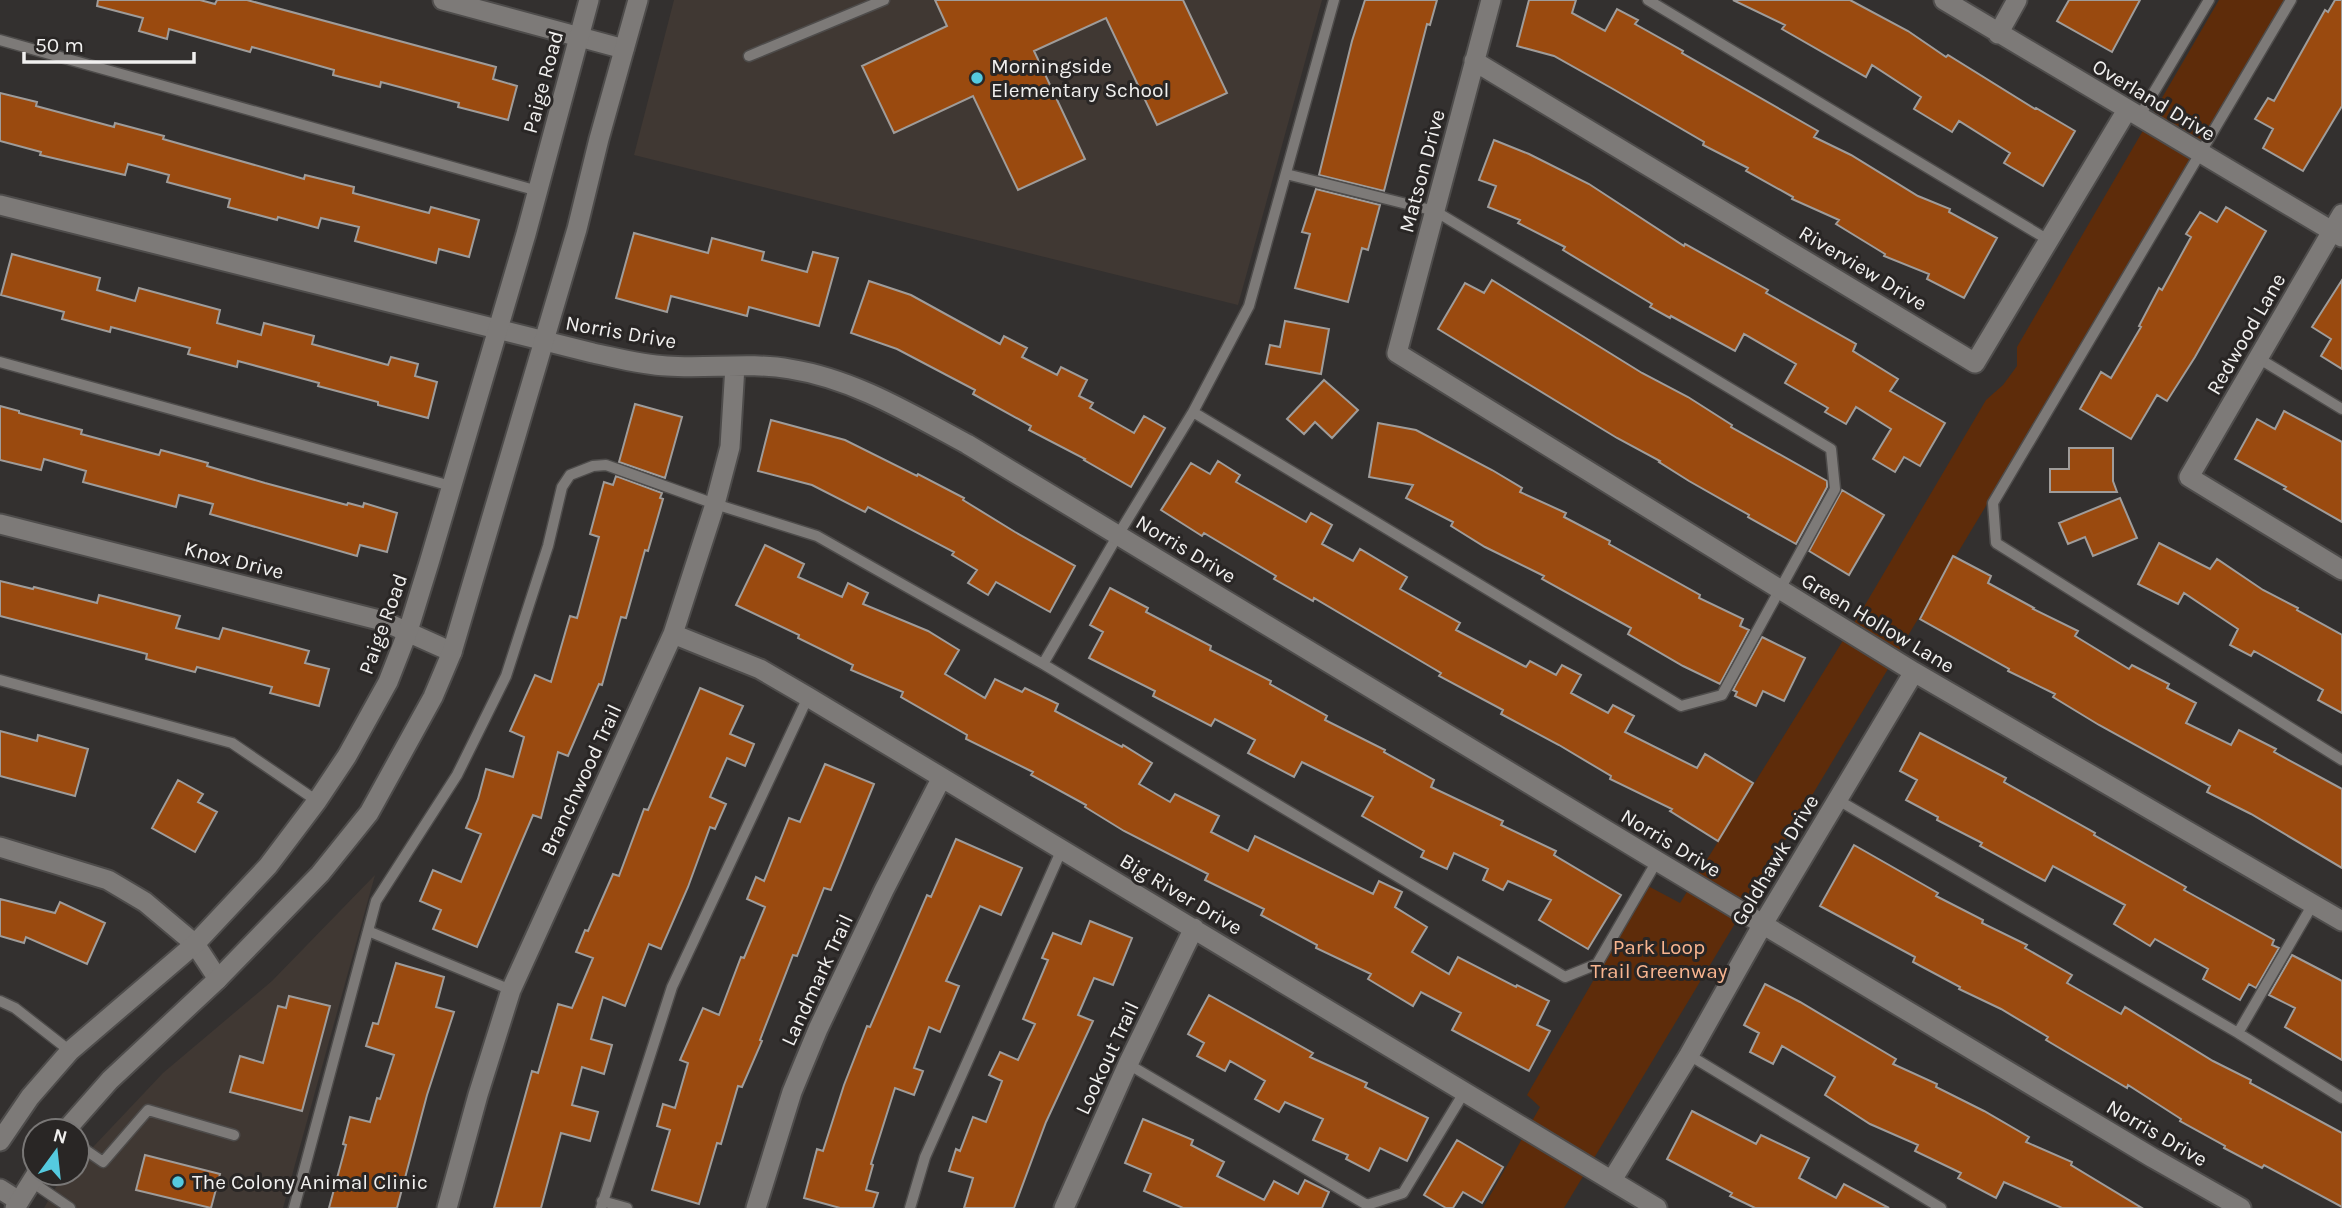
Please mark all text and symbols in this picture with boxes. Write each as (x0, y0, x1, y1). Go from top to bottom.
scale bar (24, 21, 194, 65)
street label: Paige Road (518, 28, 568, 136)
text: 50 m (35, 33, 84, 57)
place label: Morningside Elementary School (991, 54, 1169, 102)
street label: Overland Drive (2088, 54, 2220, 146)
marker: Morningside Elementary School (969, 70, 985, 86)
street label: Matson Drive (1394, 107, 1450, 235)
street label: Riverview Drive (1795, 220, 1931, 316)
street label: Redwood Lane (2201, 269, 2291, 399)
street label: Norris Drive (564, 310, 678, 354)
street label: Norris Drive (1132, 510, 1240, 588)
street label: Knox Drive (182, 536, 286, 584)
street label: Green Hollow Lane (1797, 568, 1959, 678)
street label: Paige Road (354, 570, 412, 678)
street label: Branchwood Trail (535, 700, 627, 860)
street label: Goldhawk Drive (1726, 790, 1824, 930)
street label: Norris Drive (1617, 804, 1725, 882)
street label: Big River Drive (1116, 848, 1246, 940)
street label: Landmark Trail (776, 910, 858, 1050)
park label: Park Loop Trail Greenway (1590, 935, 1728, 983)
street label: Lookout Trail (1070, 998, 1144, 1118)
street label: Norris Drive (2102, 1095, 2212, 1171)
north arrow (21, 1117, 91, 1187)
text: N (51, 1124, 70, 1149)
place label: The Colony Animal Clinic (192, 1170, 428, 1194)
marker: The Colony Animal Clinic (170, 1174, 186, 1190)

